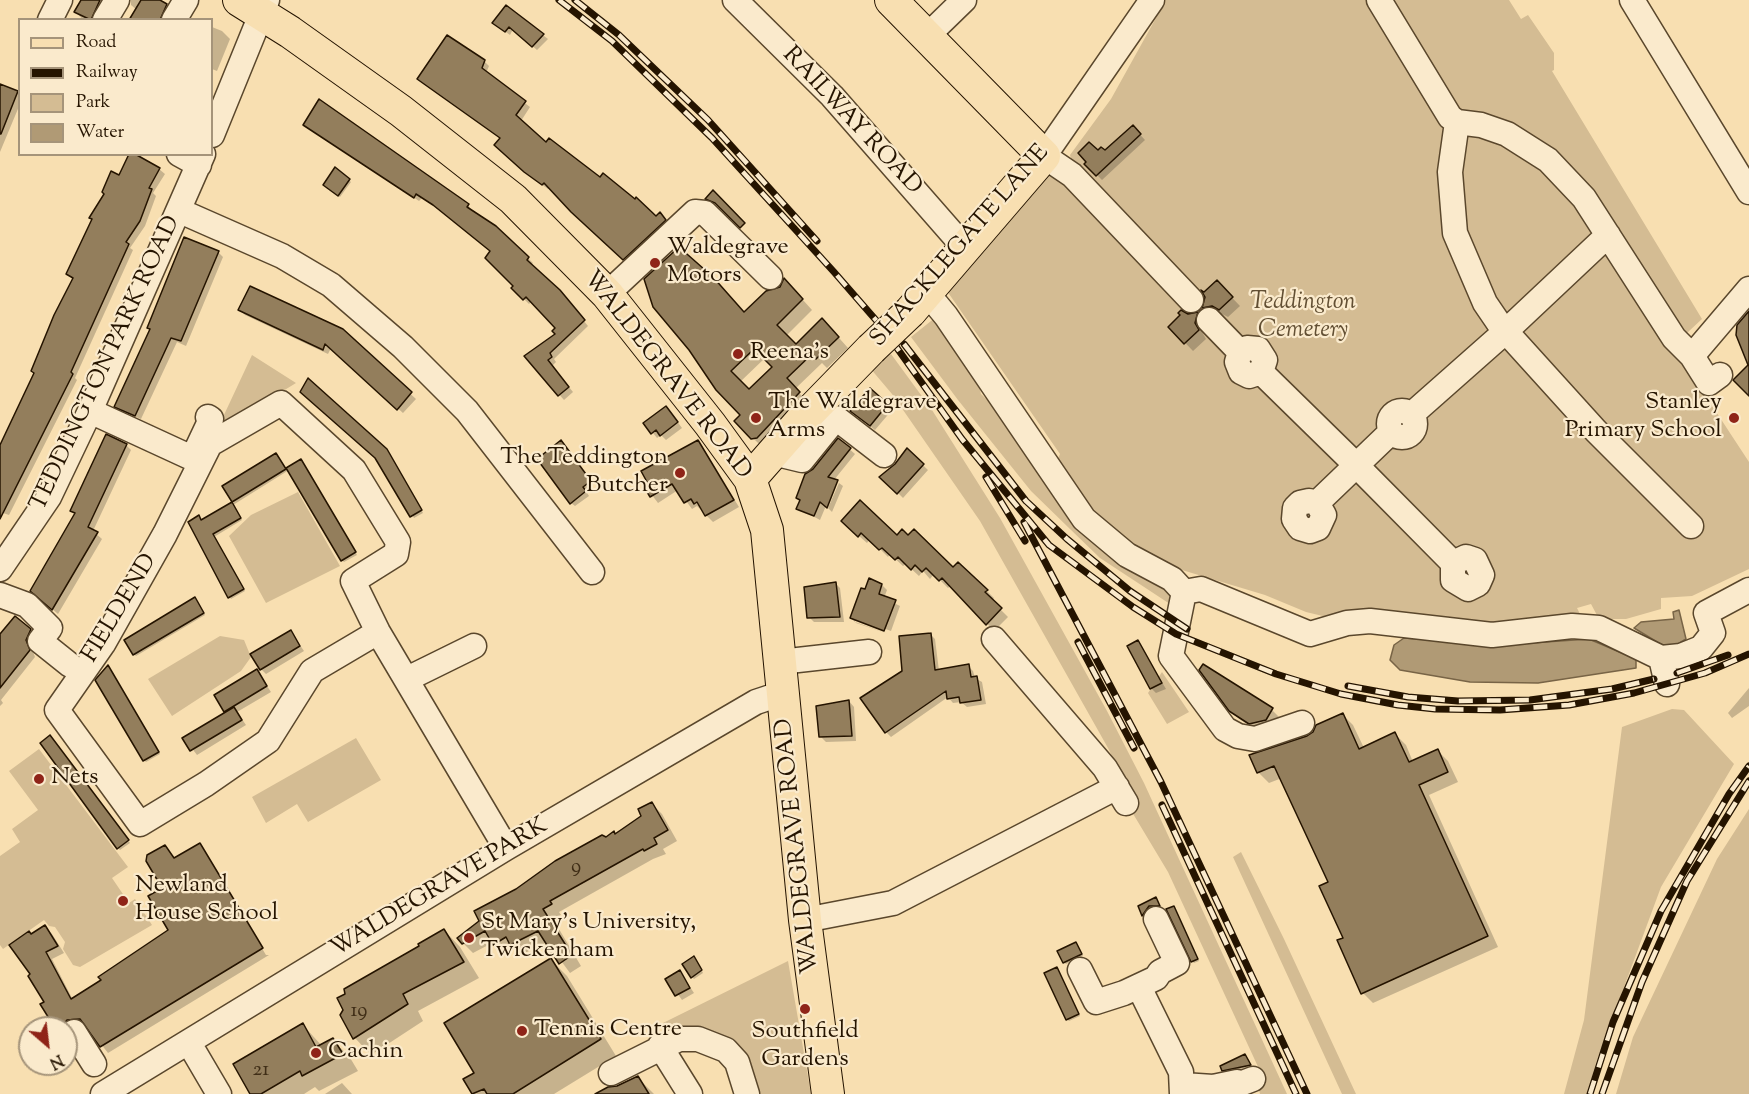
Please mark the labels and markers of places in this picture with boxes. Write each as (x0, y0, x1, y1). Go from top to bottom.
place label: Waldegrave Motors (667, 235, 789, 291)
marker: Waldegrave Motors (648, 256, 662, 270)
place label: Reena's (750, 340, 829, 368)
marker: Reena's (731, 347, 745, 361)
place label: The Waldegrave Arms (768, 390, 937, 446)
place label: Stanley Primary School (1565, 390, 1722, 446)
marker: The Waldegrave Arms (749, 411, 763, 425)
marker: Stanley Primary School (1727, 411, 1741, 425)
place label: The Teddington Butcher (500, 445, 668, 501)
marker: The Teddington Butcher (673, 466, 687, 480)
place label: Nets (51, 765, 99, 793)
marker: Nets (32, 772, 46, 786)
place label: Newland House School (135, 873, 278, 929)
marker: Newland House School (116, 894, 130, 908)
place label: St Mary's University, Twickenham (481, 910, 696, 966)
marker: St Mary's University, Twickenham (462, 931, 476, 945)
marker: Southfield Gardens (798, 1002, 812, 1016)
place label: Tennis Centre (534, 1017, 682, 1045)
place label: Southfield Gardens (751, 1019, 859, 1075)
marker: Tennis Centre (515, 1024, 529, 1038)
place label: Cachin (328, 1039, 404, 1067)
marker: Cachin (309, 1046, 323, 1060)

